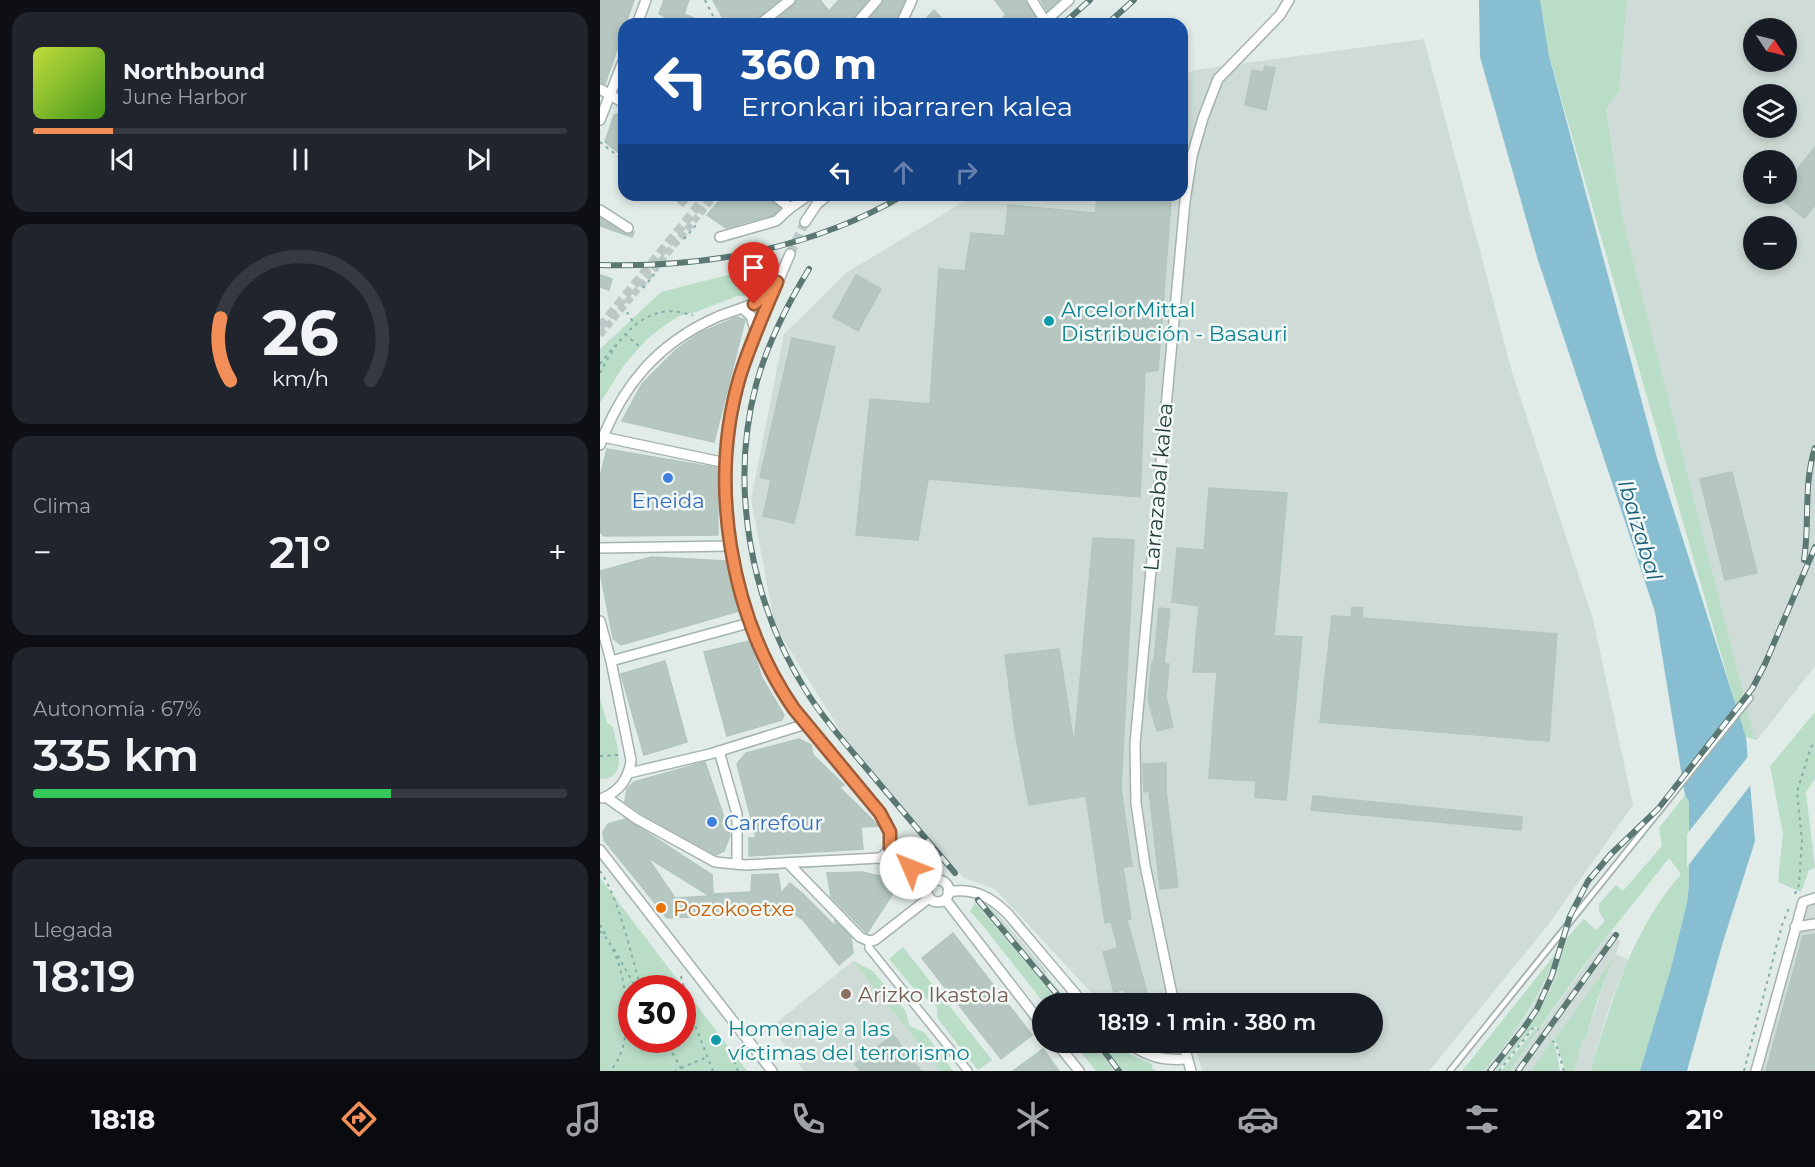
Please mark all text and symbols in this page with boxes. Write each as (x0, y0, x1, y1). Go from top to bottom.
north arrow (1743, 18, 1797, 72)
map controls (1743, 18, 1797, 270)
text: 360 m (741, 38, 877, 90)
icon: left (642, 42, 720, 120)
text: Northbound (123, 58, 265, 85)
button: layers (1743, 84, 1797, 138)
text: June Harbor (123, 85, 247, 109)
text: Erronkari ibarraren kalea (741, 90, 1073, 123)
icon: previous (106, 143, 139, 176)
icon: pause (284, 143, 317, 176)
icon: next (462, 143, 495, 176)
button: + (1743, 150, 1797, 204)
icon: left (824, 156, 857, 189)
icon: ahead (887, 156, 920, 189)
icon: right (950, 156, 983, 189)
button: − (1743, 216, 1797, 270)
pin (728, 242, 779, 304)
icon: arrive (737, 251, 770, 284)
text: 26 (262, 295, 338, 371)
place label: ArcelorMittal Distribución - Basauri (1061, 297, 1288, 346)
marker: ArcelorMittal Distribución - Basauri (1042, 314, 1056, 328)
text: km/h (271, 365, 329, 391)
street label: Larrazabal kalea (1138, 402, 1178, 572)
marker: Eneida (661, 471, 675, 485)
water label: Ibaizabal (1612, 476, 1668, 584)
place label: Eneida (631, 488, 705, 513)
text: Clima (33, 494, 91, 518)
text: 21° (269, 524, 331, 579)
text: − (33, 532, 52, 572)
text: + (548, 532, 567, 572)
text: Autonomía · 67% (33, 697, 201, 721)
text: 335 km (33, 727, 199, 782)
place label: Carrefour (724, 810, 823, 835)
marker: Carrefour (705, 815, 719, 829)
position arrow (879, 836, 943, 900)
place label: Pozokoetxe (673, 896, 795, 921)
marker: Pozokoetxe (654, 901, 668, 915)
text: Llegada (33, 918, 113, 942)
text: 18:19 (33, 948, 136, 1003)
speed limit sign: 30 (618, 975, 696, 1053)
place label: Arizko Ikastola (858, 982, 1009, 1007)
marker: Arizko Ikastola (839, 987, 853, 1001)
text: 18:19 · 1 min · 380 m (1099, 1009, 1316, 1036)
place label: Homenaje a las víctimas del terrorismo (728, 1016, 970, 1065)
marker: Homenaje a las víctimas del terrorismo (709, 1033, 723, 1047)
icon: directions (338, 1098, 380, 1140)
icon: music (563, 1098, 605, 1140)
icon: phone (787, 1098, 829, 1140)
icon: climate (1012, 1098, 1054, 1140)
icon: car (1237, 1098, 1279, 1140)
icon: filters (1461, 1098, 1503, 1140)
text: 18:18 (91, 1103, 155, 1136)
text: 21° (1686, 1103, 1724, 1136)

